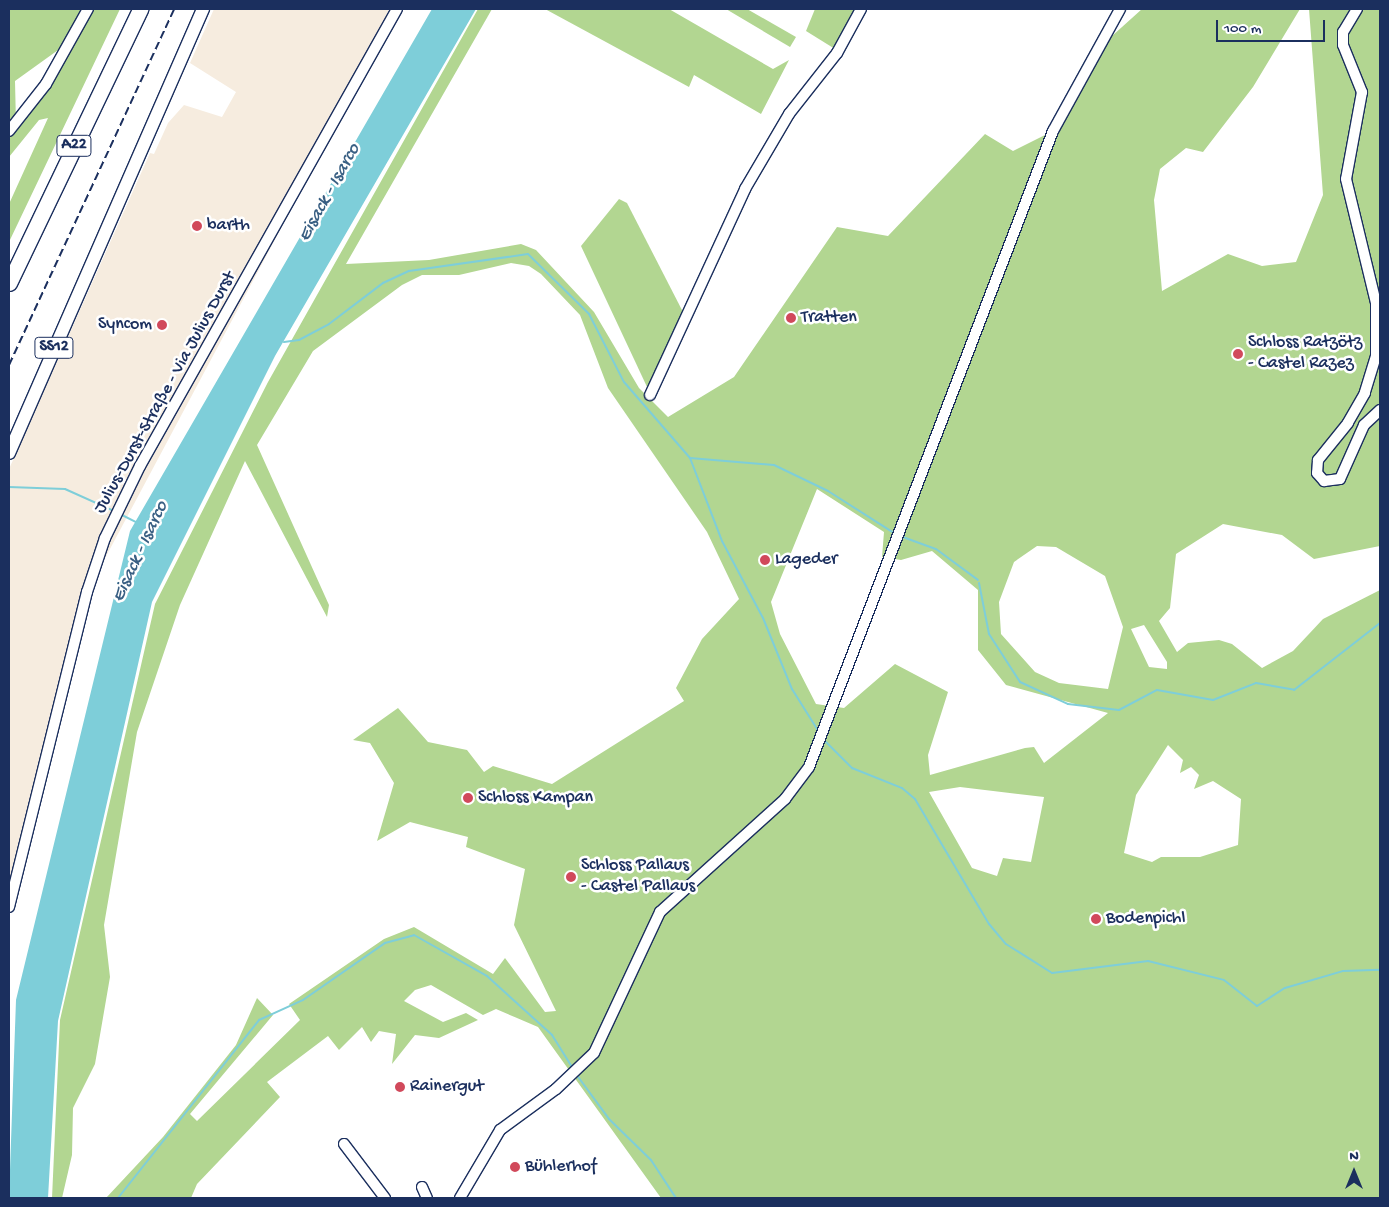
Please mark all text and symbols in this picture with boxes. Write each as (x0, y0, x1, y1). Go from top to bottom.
scale bar (1219, 10, 1328, 42)
text: 100 m (1224, 20, 1261, 38)
road number: A22 (55, 132, 93, 160)
water label: Eisack - Isarco (294, 140, 366, 246)
place label: barth (207, 215, 250, 237)
marker: barth (191, 220, 203, 232)
street label: Julius-Durst-Straße - Via Julius Durst (90, 268, 242, 518)
place label: Tratten (801, 307, 857, 329)
marker: Tratten (785, 312, 797, 324)
place label: Syncom (98, 314, 152, 336)
marker: Syncom (156, 319, 168, 331)
place label: Schloss Ratzötz - Castel Razez (1248, 333, 1362, 376)
road number: SS12 (34, 334, 74, 362)
marker: Schloss Ratzötz - Castel Razez (1232, 348, 1244, 360)
water label: Eisack - Isarco (108, 498, 174, 606)
place label: Lageder (775, 549, 837, 571)
marker: Lageder (759, 554, 771, 566)
place label: Schloss Kampan (478, 787, 593, 809)
marker: Schloss Kampan (462, 792, 474, 804)
place label: Schloss Pallaus - Castel Pallaus (581, 856, 695, 899)
marker: Schloss Pallaus - Castel Pallaus (565, 871, 577, 883)
place label: Bodenpichl (1106, 908, 1185, 930)
marker: Bodenpichl (1090, 913, 1102, 925)
place label: Rainergut (410, 1076, 484, 1098)
marker: Rainergut (394, 1081, 406, 1093)
north arrow (1329, 1147, 1379, 1197)
text: N (1349, 1148, 1359, 1165)
place label: Bühlerhof (525, 1156, 596, 1178)
marker: Bühlerhof (509, 1161, 521, 1173)

